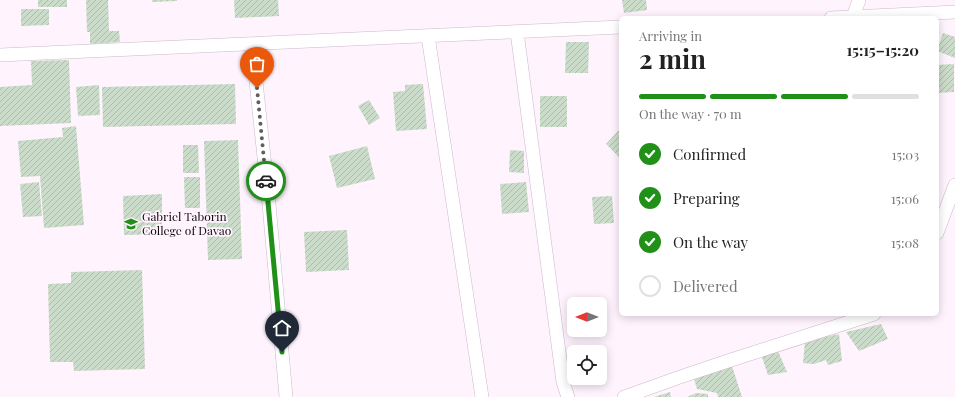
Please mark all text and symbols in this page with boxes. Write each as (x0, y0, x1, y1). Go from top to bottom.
text: Arriving in (639, 27, 702, 44)
text: 15:15–15:20 (846, 40, 919, 60)
text: 2 min (639, 41, 706, 76)
pin (240, 47, 274, 88)
icon: bag (246, 53, 268, 75)
text: On the way · 70 m (639, 105, 742, 122)
icon: check (639, 143, 661, 165)
text: Confirmed (673, 144, 746, 164)
text: 15:03 (892, 146, 919, 163)
courier (246, 161, 286, 201)
icon: car (255, 170, 277, 192)
icon: check (639, 187, 661, 209)
text: Preparing (673, 188, 740, 208)
text: 15:06 (891, 190, 919, 207)
place label: Gabriel Taborin College of Davao (142, 208, 232, 238)
school or university icon: Gabriel Taborin College of Davao (123, 216, 139, 232)
icon: check (639, 231, 661, 253)
text: On the way (673, 232, 748, 252)
text: 15:08 (891, 234, 919, 251)
text: Delivered (673, 276, 738, 296)
north arrow (567, 297, 607, 337)
map controls (567, 297, 607, 385)
pin (265, 311, 299, 352)
icon: home (271, 317, 293, 339)
button: locate (567, 345, 607, 385)

